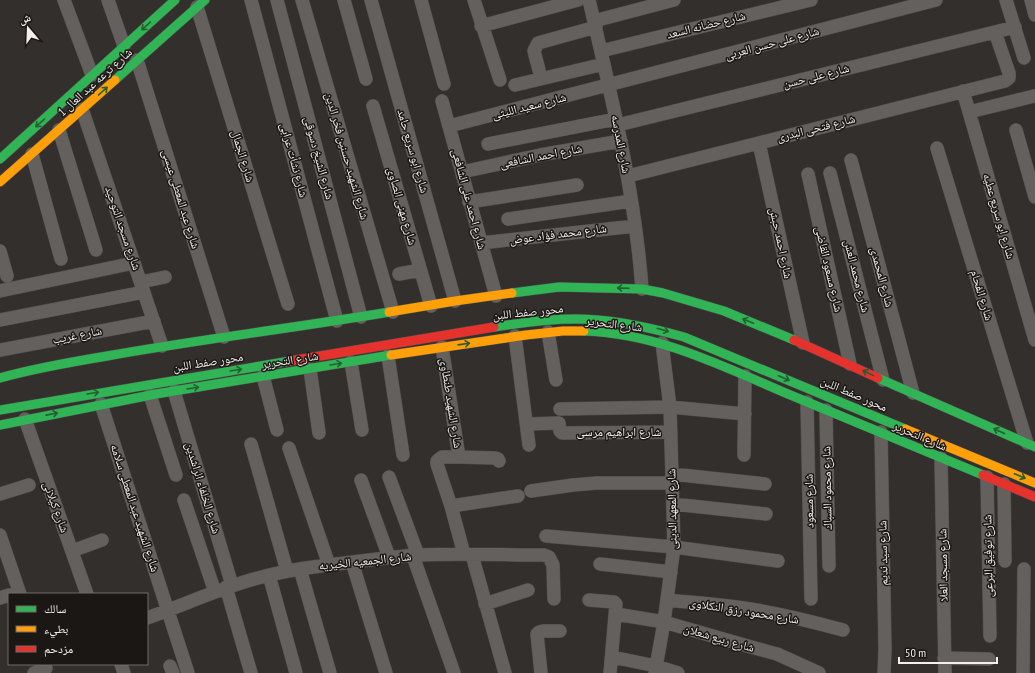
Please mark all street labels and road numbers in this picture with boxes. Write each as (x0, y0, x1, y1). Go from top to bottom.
street label: شارع حضانه السعد (665, 7, 747, 43)
street label: شارع على حسن العربى (723, 23, 821, 63)
street label: شارع ترعه عبد العال 1 (54, 44, 136, 120)
street label: شارع على حسن (781, 60, 851, 92)
street label: شارع سعيد الليثى (490, 89, 568, 123)
street label: شارع الشهيد حسنين فخر الدين (321, 91, 373, 221)
street label: شارع ابو سريع حامد (393, 107, 433, 195)
street label: شارع فتحى البدرى (775, 111, 857, 145)
street label: شارع المدرسه (607, 113, 635, 175)
street label: شارع الشيخ دسوقى (300, 115, 338, 201)
street label: شارع نشأت عرابى (276, 121, 312, 199)
street label: شارع الجمال (227, 128, 259, 184)
street label: شارع احمد الشافعى (498, 140, 584, 172)
street label: شارع عبد المعطى عيسى (158, 147, 204, 251)
street label: شارع احمد على الشافعى (448, 147, 490, 251)
street label: شارع مهنى الصاوى (383, 165, 421, 247)
street label: شارع ابو سريع عطيه (979, 171, 1019, 261)
street label: شارع مسجد التوحيد (101, 184, 145, 272)
street label: شارع احمد حبش (766, 206, 796, 280)
street label: شارع محمد فؤاد عوض (508, 220, 608, 248)
street label: شارع مسعود القاضى (811, 225, 847, 314)
street label: شارع محمد العش (840, 238, 874, 314)
street label: شارع المحمدى (866, 245, 898, 309)
street label: شارع الفحام (967, 268, 997, 322)
street label: محور صفط اللبن (492, 300, 564, 323)
street label: شارع التحرير (584, 312, 643, 335)
street label: شارع غريب (51, 322, 103, 348)
street label: شارع التحرير (260, 348, 319, 373)
street label: محور صفط اللبن (172, 349, 244, 375)
street label: شارع الشهيد طنطاوى (436, 357, 466, 449)
street label: محور صفط اللبن (818, 373, 890, 415)
street label: شارع التحرير (890, 417, 949, 455)
street label: شارع ابراهيم مرسى (577, 424, 662, 440)
street label: شارع الخلفاء الراشدين (181, 440, 225, 536)
street label: شارع الشهيد عبد المعطى سلامه (107, 442, 163, 574)
street label: شارع محمود السباك (818, 446, 836, 530)
street label: شارع المعهد الدينى (663, 469, 681, 549)
street label: شارع مسعود (801, 474, 817, 528)
street label: شارع كيلانى (39, 479, 73, 535)
street label: شارع توفيق البرعى (979, 514, 997, 598)
street label: شارع سيد نديم (874, 520, 892, 586)
street label: شارع مسجد العلا (934, 528, 952, 601)
street label: شارع الجمعيه الخيريه (318, 548, 412, 574)
street label: شارع محمود رزق النكلاوى (688, 594, 800, 628)
street label: شارع ربيع شعلان (682, 620, 756, 656)

